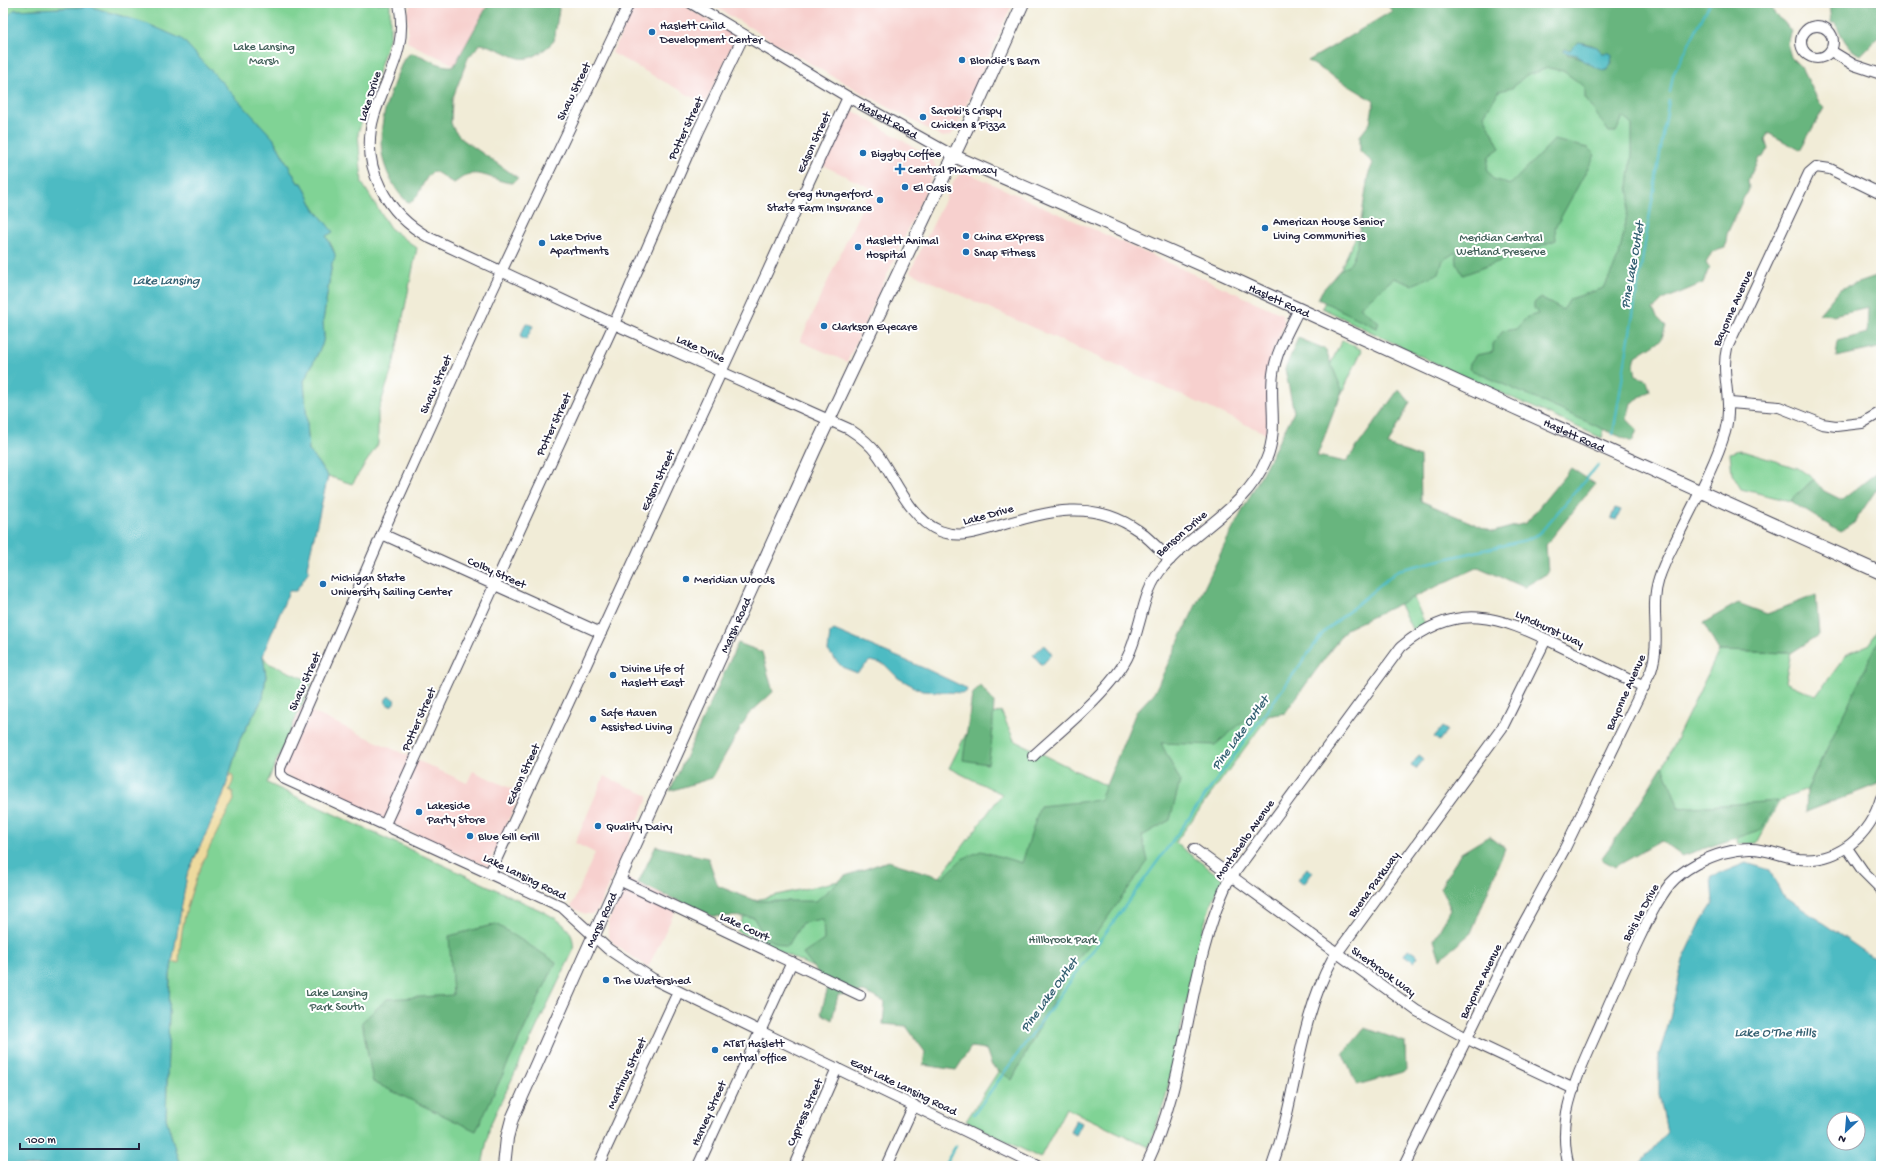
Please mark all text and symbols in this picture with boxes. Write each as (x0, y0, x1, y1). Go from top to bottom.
place label: Haslett Child Development Center (659, 20, 764, 48)
marker: Haslett Child Development Center (647, 27, 657, 37)
park label: Lake Lansing Marsh (233, 41, 295, 69)
marker: Blondie's Barn (957, 55, 967, 65)
place label: Blondie's Barn (969, 55, 1040, 69)
street label: Shaw Street (555, 60, 595, 123)
street label: Lake Drive (356, 69, 386, 123)
street label: Potter Street (666, 94, 708, 163)
street label: Haslett Road (855, 99, 920, 144)
place label: Saroki's Crispy Chicken & Pizza (931, 105, 1006, 133)
street label: Edson Street (795, 109, 836, 176)
marker: Saroki's Crispy Chicken & Pizza (918, 112, 928, 122)
marker: Biggby Coffee (858, 148, 868, 158)
place label: Biggby Coffee (870, 148, 942, 162)
marker: Central Pharmacy (895, 164, 905, 174)
place label: Central Pharmacy (908, 164, 997, 178)
marker: El Oasis (900, 182, 910, 192)
place label: El Oasis (913, 182, 952, 196)
place label: Greg Hungerford State Farm Insurance (767, 188, 873, 216)
marker: Greg Hungerford State Farm Insurance (875, 195, 885, 205)
place label: American House Senior Living Communities (1273, 216, 1385, 244)
water label: Pine Lake Outlet (1618, 218, 1649, 310)
marker: American House Senior Living Communities (1260, 223, 1270, 233)
place label: Lake Drive Apartments (550, 231, 609, 259)
marker: China Express (961, 231, 971, 241)
place label: China Express (974, 231, 1044, 245)
park label: Meridian Central Wetland Preserve (1456, 232, 1547, 260)
place label: Haslett Animal Hospital (866, 235, 939, 263)
marker: Lake Drive Apartments (537, 238, 547, 248)
marker: Haslett Animal Hospital (853, 242, 863, 252)
marker: Snap Fitness (961, 247, 971, 257)
place label: Snap Fitness (974, 247, 1036, 261)
street label: Bayonne Avenue (1710, 268, 1757, 350)
water label: Lake Lansing (133, 274, 201, 289)
street label: Haslett Road (1246, 282, 1312, 322)
marker: Clarkson Eyecare (819, 321, 829, 331)
place label: Clarkson Eyecare (832, 321, 918, 335)
street label: Lake Drive (674, 333, 727, 367)
street label: Shaw Street (418, 352, 456, 416)
street label: Potter Street (534, 390, 576, 459)
street label: Haslett Road (1541, 417, 1607, 457)
street label: Edson Street (639, 447, 680, 514)
street label: Lake Drive (962, 502, 1016, 529)
street label: Benson Drive (1153, 508, 1211, 561)
street label: Colby Street (465, 555, 529, 593)
place label: Michigan State University Sailing Center (331, 572, 454, 600)
marker: Meridian Woods (681, 574, 691, 584)
place label: Meridian Woods (694, 574, 775, 588)
marker: Michigan State University Sailing Center (318, 579, 328, 589)
street label: Marsh Road (718, 595, 756, 655)
street label: Lyndhurst Way (1513, 608, 1586, 652)
street label: Shaw Street (287, 649, 325, 713)
street label: Bayonne Avenue (1603, 652, 1650, 734)
place label: Divine Life of Haslett East (620, 663, 685, 691)
marker: Divine Life of Haslett East (608, 670, 618, 680)
street label: Potter Street (399, 685, 440, 755)
water label: Pine Lake Outlet (1209, 691, 1274, 773)
place label: Safe Haven Assisted Living (601, 707, 672, 735)
marker: Safe Haven Assisted Living (588, 714, 598, 724)
street label: Edson Street (504, 741, 545, 808)
street label: Montebello Avenue (1213, 797, 1279, 883)
place label: Lakeside Party Store (426, 800, 486, 828)
marker: Lakeside Party Store (414, 807, 424, 817)
marker: Quality Dairy (593, 821, 603, 831)
place label: Quality Dairy (606, 821, 673, 835)
marker: Blue Gill Grill (465, 831, 475, 841)
place label: Blue Gill Grill (477, 831, 540, 845)
street label: Buena Parkway (1345, 849, 1403, 922)
street label: Lake Lansing Road (480, 852, 569, 904)
street label: Bois Ile Drive (1620, 881, 1664, 945)
street label: Marsh Road (584, 890, 622, 950)
street label: Lake Court (717, 910, 772, 946)
park label: Hillbrook Park (1029, 934, 1099, 948)
street label: Bayonne Avenue (1457, 941, 1506, 1022)
street label: Sherbrook Way (1348, 944, 1418, 1001)
water label: Pine Lake Outlet (1018, 953, 1083, 1035)
marker: The Watershed (601, 975, 611, 985)
place label: The Watershed (613, 975, 691, 989)
park label: Lake Lansing Park South (306, 987, 368, 1015)
water label: Lake O'The Hills (1734, 1026, 1817, 1041)
street label: Martinus Street (605, 1035, 651, 1112)
place label: AT&T Haslett central office (723, 1038, 788, 1066)
marker: AT&T Haslett central office (710, 1045, 720, 1055)
street label: East Lake Lansing Road (847, 1056, 960, 1120)
street label: Cypress Street (785, 1076, 827, 1149)
street label: Harvey Street (689, 1078, 731, 1149)
north arrow (1826, 1111, 1866, 1151)
scale bar (20, 1125, 139, 1151)
text: N (1837, 1131, 1848, 1145)
text: 100 m (25, 1134, 56, 1148)

